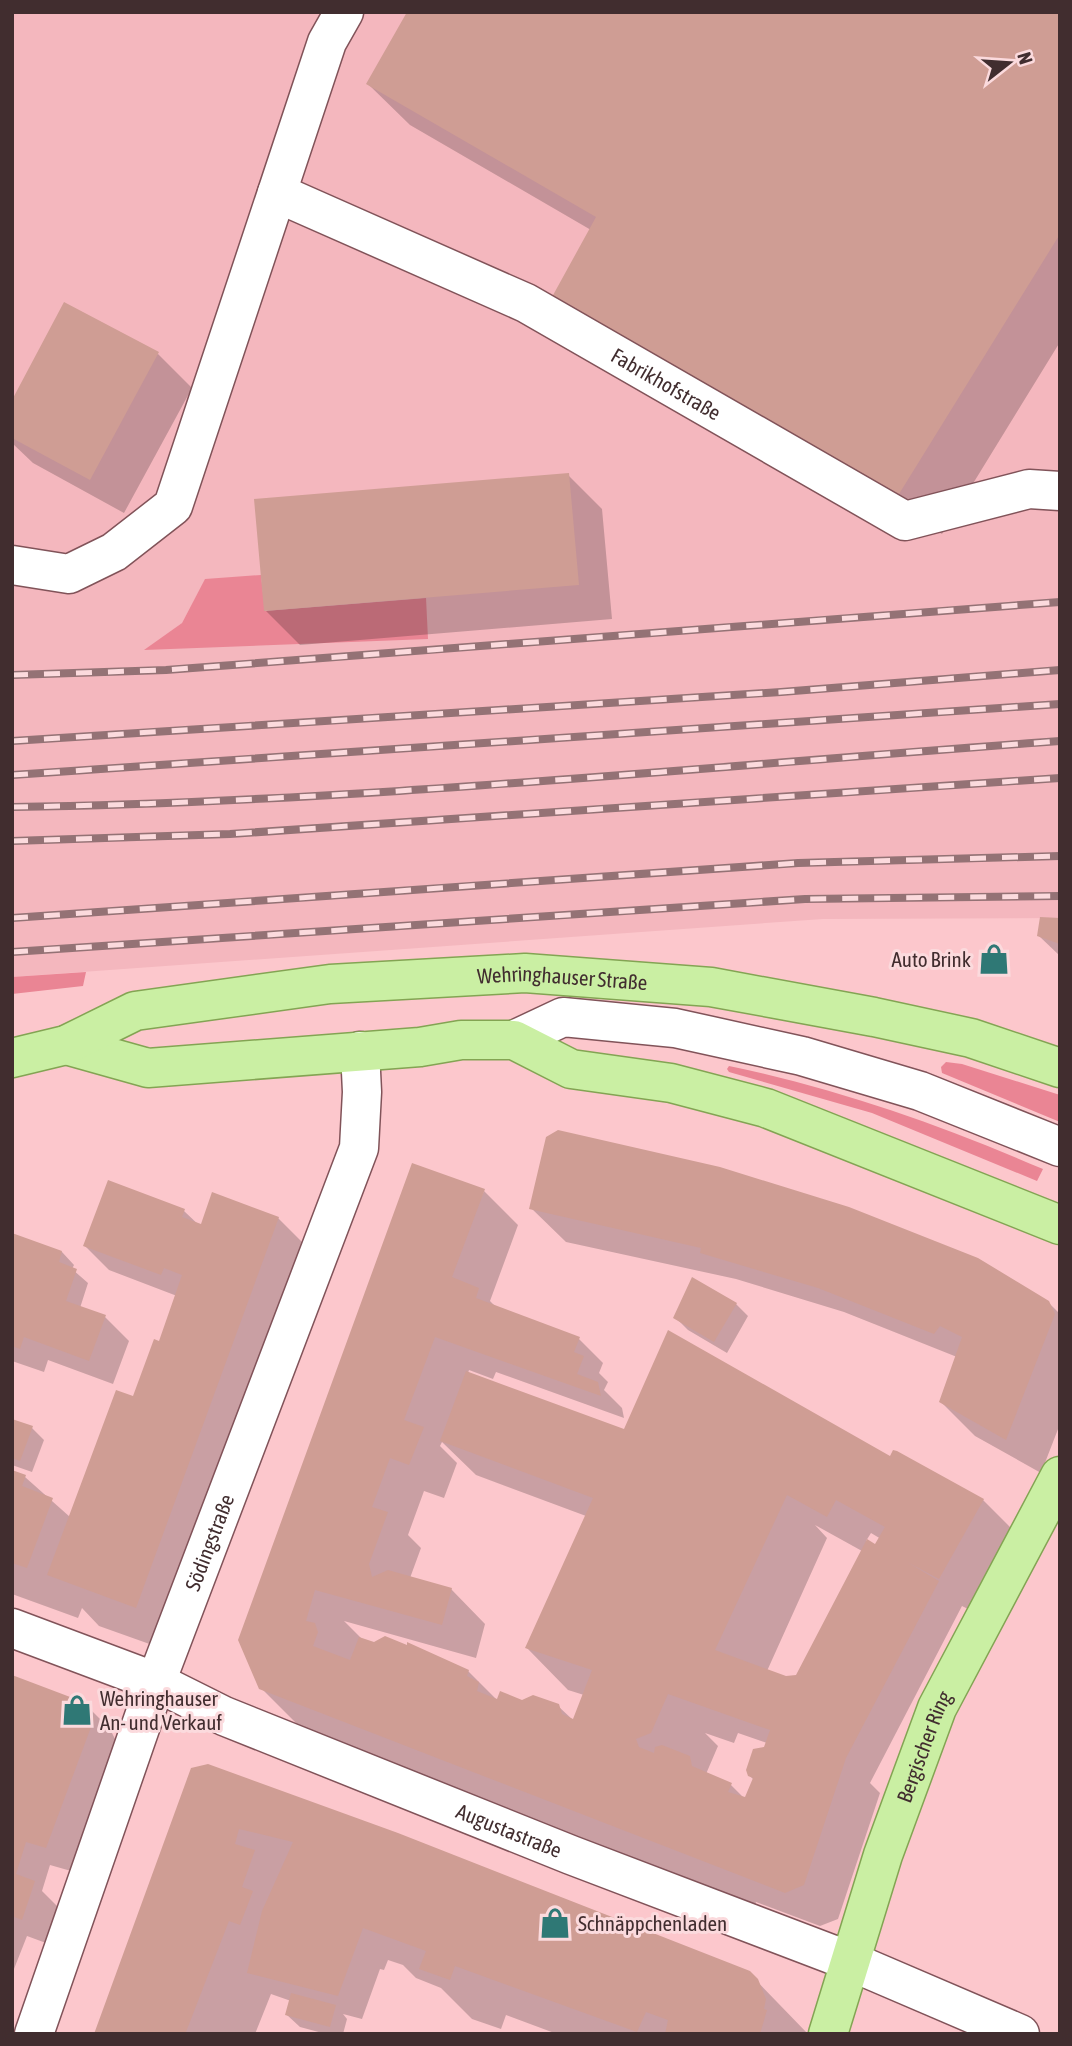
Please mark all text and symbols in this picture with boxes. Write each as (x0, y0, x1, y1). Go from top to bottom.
north arrow (974, 28, 1044, 98)
text: N (1013, 49, 1037, 67)
street label: Fabrikhofstraße (607, 343, 725, 425)
shop icon: Auto Brink (977, 942, 1011, 976)
place label: Auto Brink (892, 947, 971, 971)
street label: Wehringhauser Straße (476, 961, 648, 994)
street label: Södingstraße (180, 1491, 238, 1594)
place label: Wehringhauser An- und Verkauf (100, 1686, 222, 1734)
street label: Bergischer Ring (891, 1687, 956, 1806)
shop icon: Wehringhauser An- und Verkauf (60, 1693, 94, 1727)
street label: Augustastraße (453, 1798, 565, 1862)
shop icon: Schnäppchenladen (538, 1906, 572, 1940)
place label: Schnäppchenladen (578, 1911, 727, 1935)

